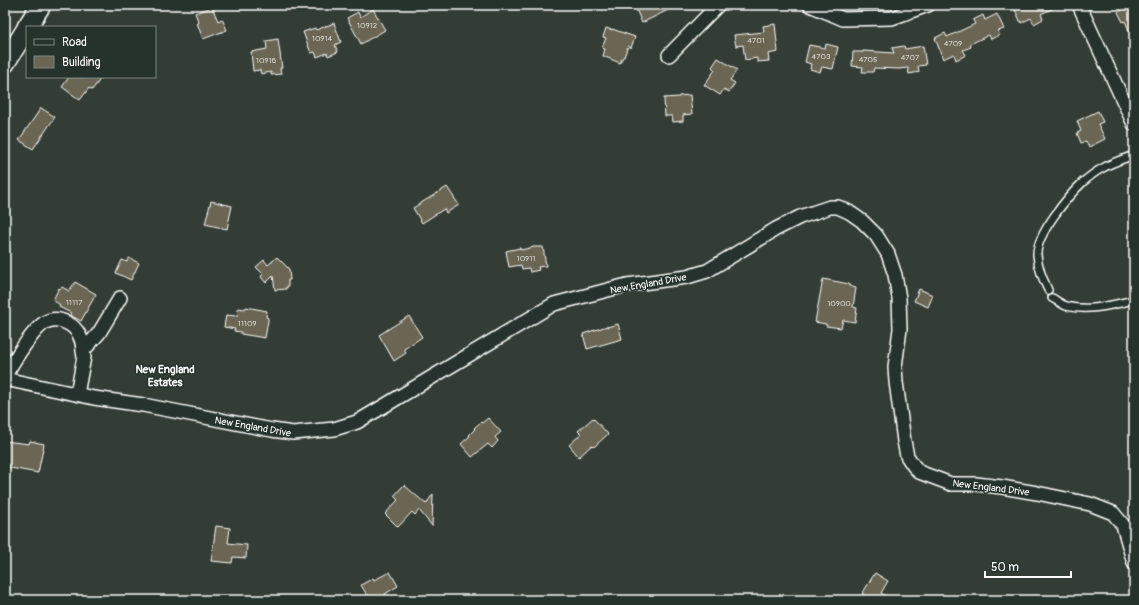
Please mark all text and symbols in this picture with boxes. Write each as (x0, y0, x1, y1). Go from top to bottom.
house number: 10912 (357, 21, 378, 30)
legend (26, 26, 156, 78)
house number: 10914 (312, 34, 333, 43)
text: Road (62, 35, 87, 50)
house number: 4701 (747, 36, 765, 45)
house number: 4709 (944, 39, 962, 48)
house number: 4703 (812, 52, 831, 61)
house number: 4707 (901, 53, 920, 62)
text: Building (62, 55, 101, 70)
house number: 4705 (859, 55, 877, 64)
house number: 10916 (256, 56, 277, 65)
house number: 10911 (517, 254, 535, 263)
street label: New England Drive (609, 271, 687, 297)
house number: 11117 (66, 298, 83, 307)
house number: 10900 (827, 299, 851, 308)
house number: 11109 (238, 319, 256, 328)
district label: New England Estates (135, 363, 195, 389)
street label: New England Drive (214, 414, 292, 440)
street label: New England Drive (952, 477, 1030, 499)
scale bar (985, 553, 1071, 579)
text: 50 m (991, 560, 1019, 575)

